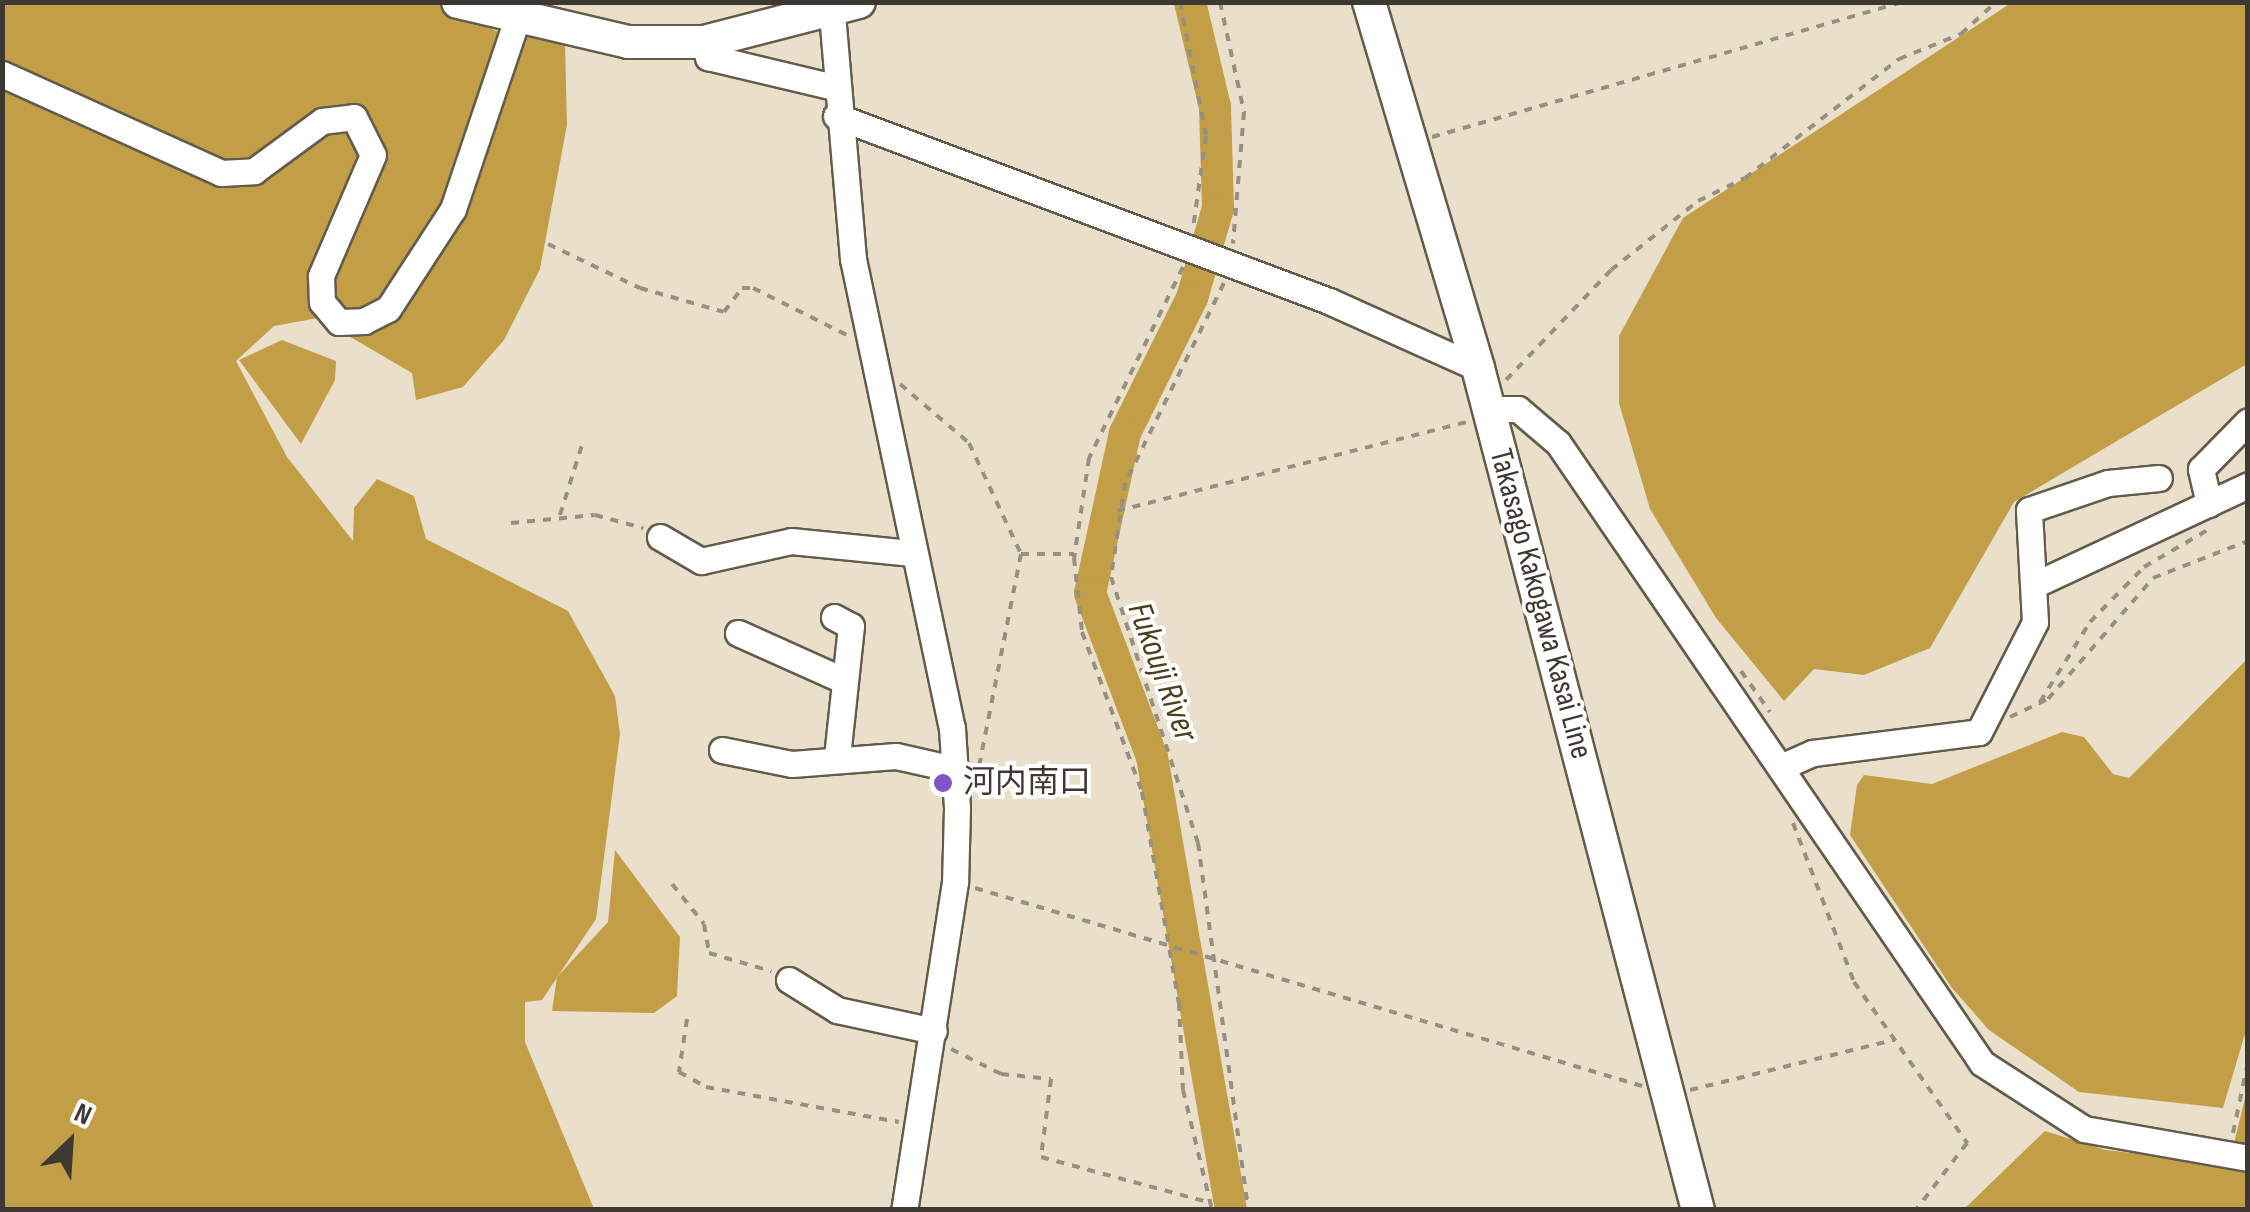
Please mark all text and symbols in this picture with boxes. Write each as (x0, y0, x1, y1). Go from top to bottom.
street label: Takasago Kakogawa Kasai Line (1480, 445, 1600, 763)
water label: Fukouji River (1118, 597, 1206, 747)
place label: 河内南口 (963, 764, 1091, 802)
marker: 河内南口 (932, 772, 954, 794)
north arrow (20, 1092, 120, 1192)
text: N (69, 1096, 97, 1132)

